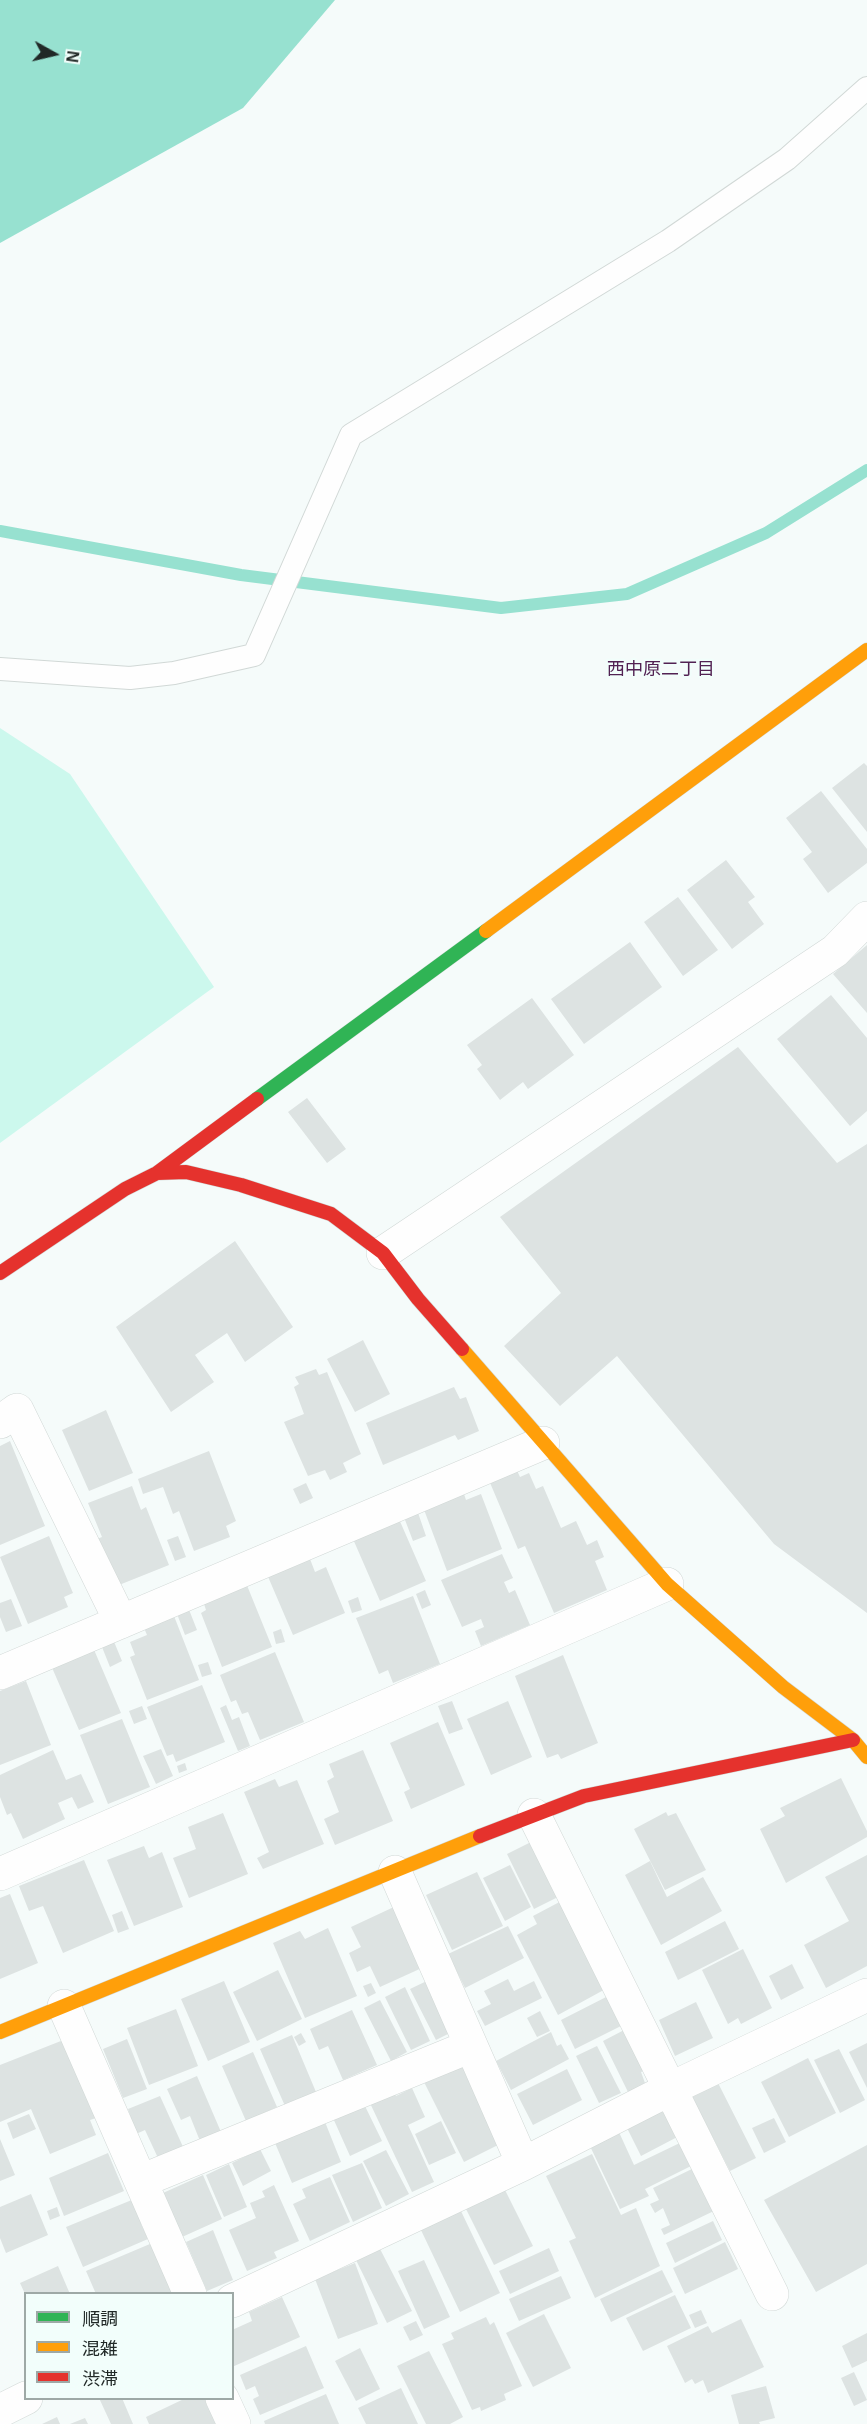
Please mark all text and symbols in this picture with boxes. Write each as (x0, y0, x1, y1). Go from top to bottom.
north arrow (24, 24, 84, 84)
text: N (63, 50, 82, 63)
district label: 西中原二丁目 (607, 659, 715, 681)
legend (24, 2292, 234, 2400)
text: 順調 (82, 2309, 118, 2329)
text: 混雑 (82, 2339, 118, 2359)
text: 渋滞 (82, 2369, 118, 2389)

